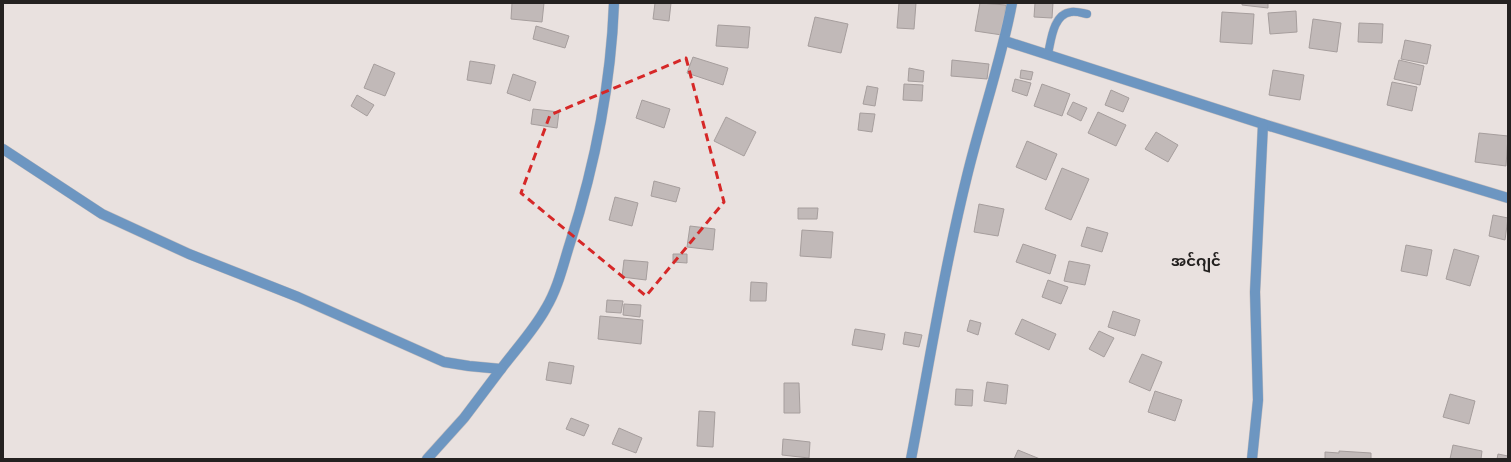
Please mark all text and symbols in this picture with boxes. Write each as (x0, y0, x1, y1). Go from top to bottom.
district label: အင်ဂျင် (1171, 251, 1221, 273)

